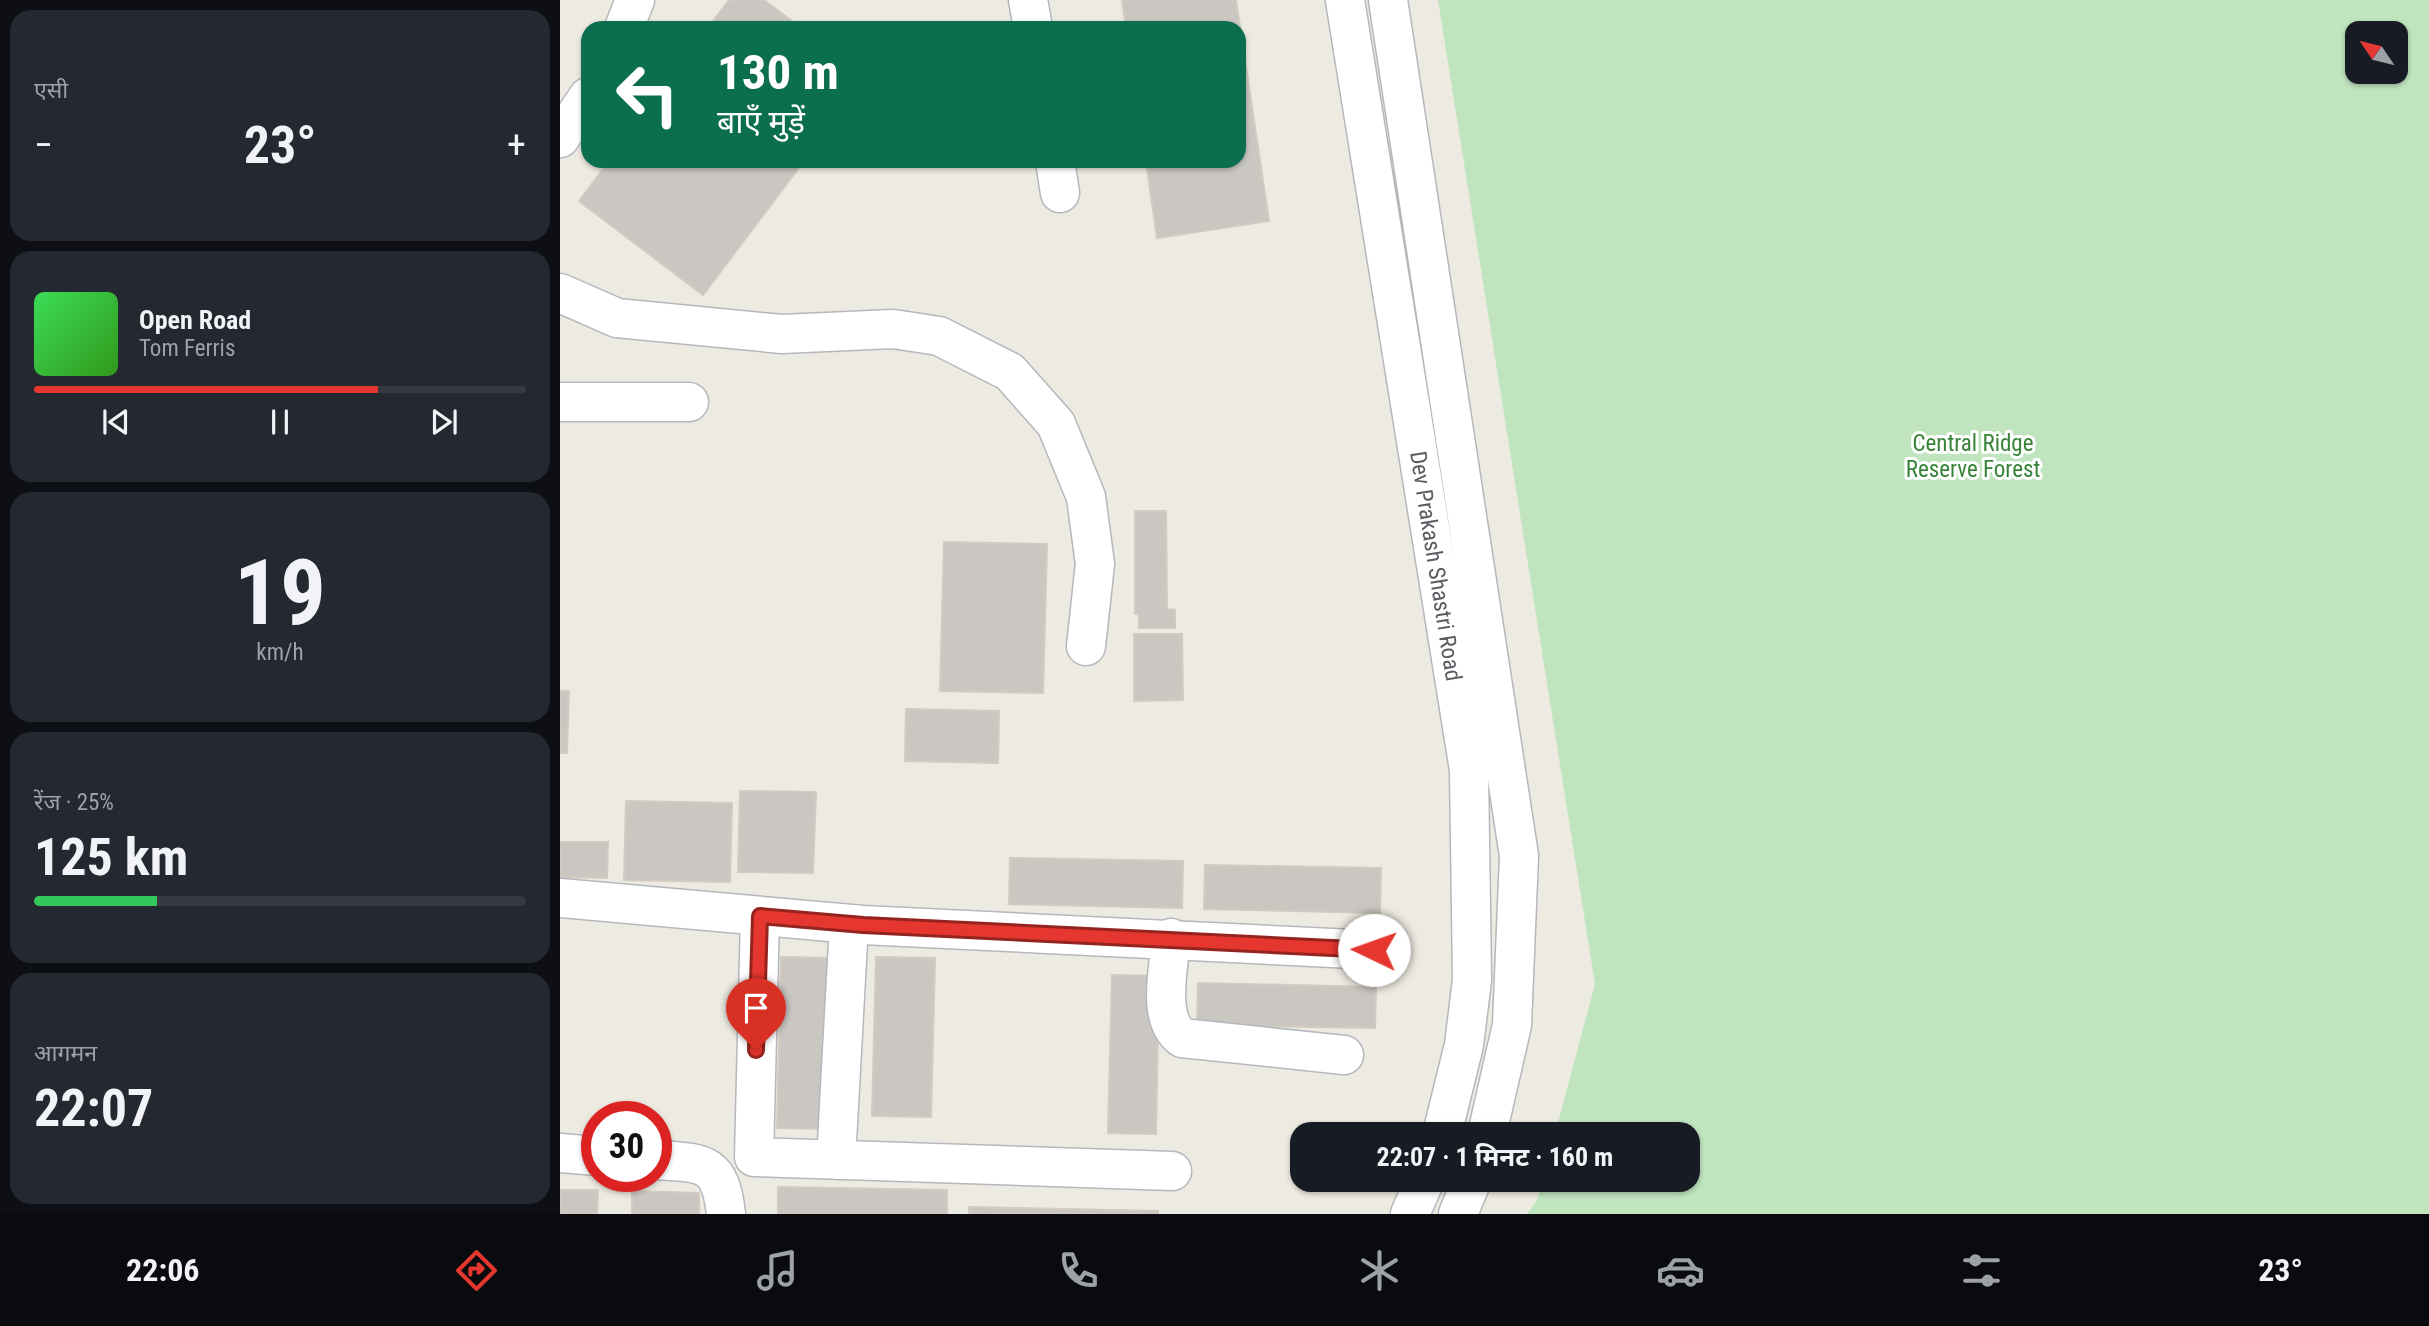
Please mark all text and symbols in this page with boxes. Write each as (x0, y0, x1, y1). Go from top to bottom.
north arrow (2345, 21, 2408, 84)
map controls (2345, 21, 2408, 84)
text: 130 m (717, 44, 839, 101)
icon: left (602, 49, 693, 140)
text: एसी (34, 77, 68, 104)
text: बाएँ मुड़ें (717, 103, 805, 141)
text: 23° (244, 115, 316, 176)
text: − (34, 123, 53, 167)
text: + (507, 123, 526, 167)
text: Open Road (139, 305, 251, 335)
text: Tom Ferris (139, 335, 235, 362)
icon: previous (97, 403, 135, 441)
icon: pause (261, 403, 299, 441)
icon: next (425, 403, 463, 441)
park label: Central Ridge Reserve Forest (1906, 430, 2040, 483)
street label: Dev Prakash Shastri Road (1404, 449, 1467, 683)
text: 19 (234, 540, 326, 646)
text: km/h (256, 639, 304, 666)
text: रेंज · 25% (34, 789, 114, 816)
text: 125 km (34, 827, 188, 888)
position arrow (1337, 913, 1411, 987)
pin (726, 978, 786, 1050)
icon: arrive (737, 989, 775, 1027)
text: आगमन (34, 1040, 97, 1067)
text: 22:07 (34, 1078, 153, 1139)
speed limit sign: 30 (581, 1101, 672, 1192)
text: 22:07 · 1 मिनट · 160 m (1377, 1142, 1613, 1172)
icon: directions (452, 1246, 501, 1295)
icon: music (753, 1246, 802, 1295)
icon: phone (1054, 1246, 1103, 1295)
icon: climate (1355, 1246, 1404, 1295)
icon: car (1656, 1246, 1705, 1295)
icon: filters (1957, 1246, 2006, 1295)
text: 22:06 (126, 1251, 199, 1289)
text: 23° (2258, 1251, 2303, 1289)

